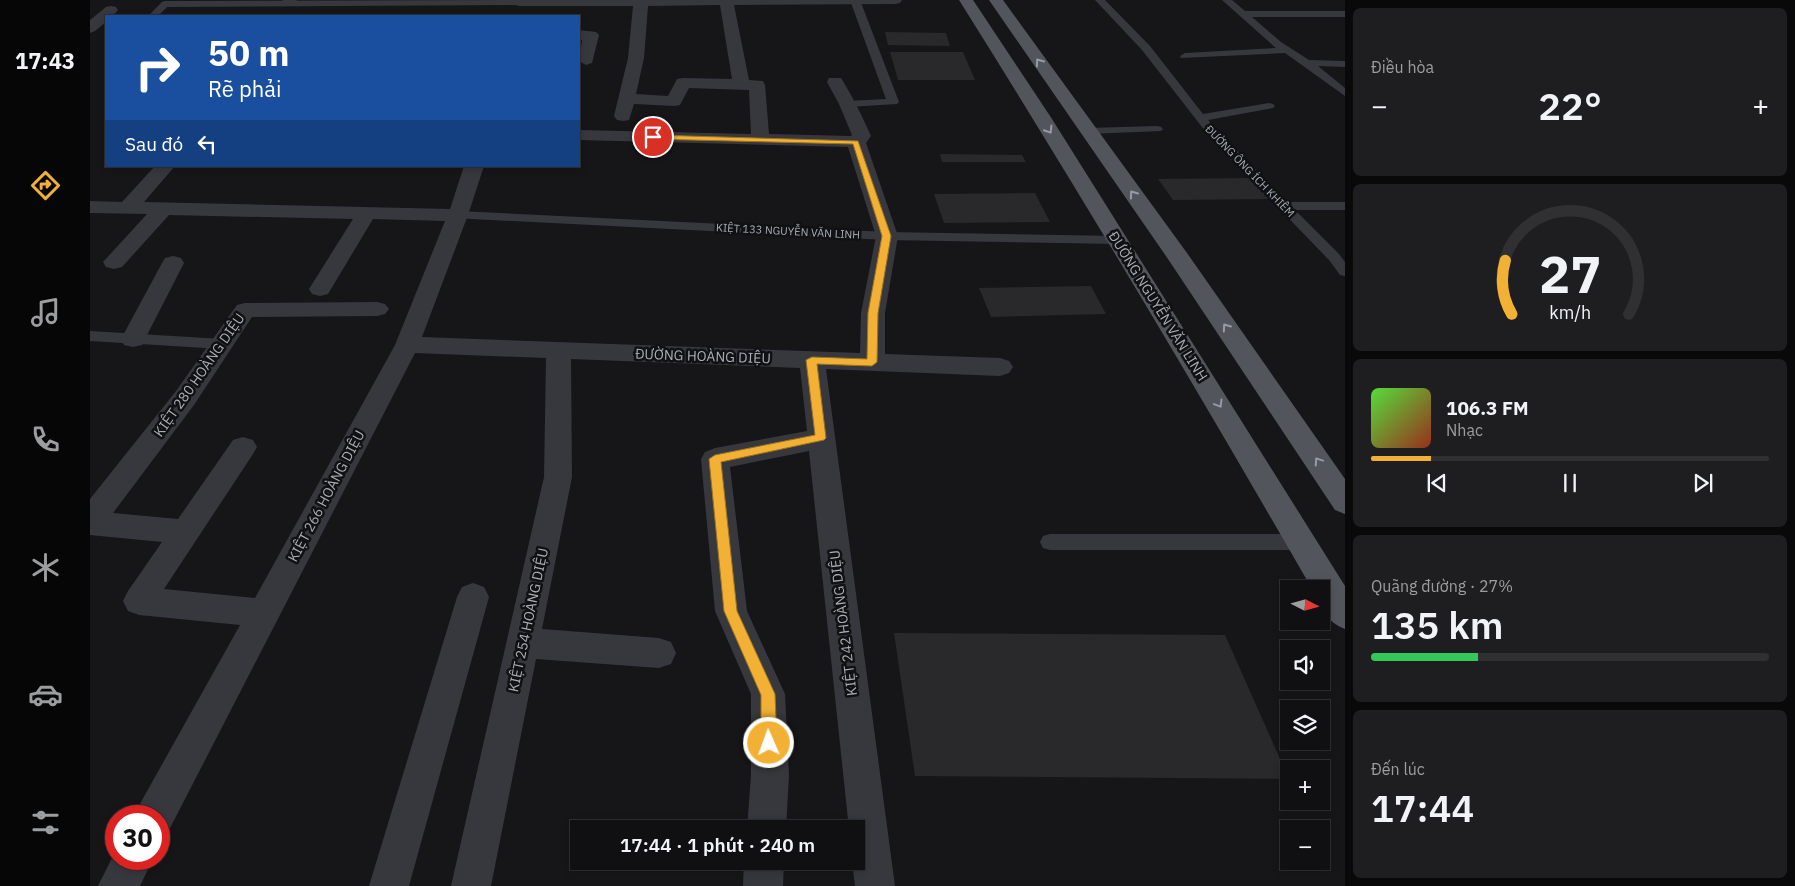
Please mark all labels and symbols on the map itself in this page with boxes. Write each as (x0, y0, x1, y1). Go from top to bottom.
one-way arrow (1036, 58, 1045, 68)
pin (632, 116, 674, 158)
street label: ĐƯỜNG ÔNG ÍCH KHIÊM (1202, 122, 1298, 220)
one-way arrow (1043, 124, 1053, 133)
one-way arrow (1130, 190, 1139, 200)
street label: KIỆT 133 NGUYỄN VĂN LINH (716, 219, 861, 242)
street label: ĐƯỜNG NGUYỄN VĂN LINH (1105, 227, 1213, 384)
street label: KIỆT 280 HOÀNG DIỆU (149, 309, 248, 440)
one-way arrow (1223, 323, 1232, 333)
street label: ĐƯỜNG HOÀNG DIỆU (635, 344, 771, 367)
one-way arrow (1213, 398, 1223, 407)
street label: KIỆT 266 HOÀNG DIỆU (283, 427, 368, 565)
one-way arrow (1315, 457, 1324, 467)
street label: KIỆT 254 HOÀNG DIỆU (503, 546, 552, 694)
street label: KIỆT 242 HOÀNG DIỆU (824, 549, 861, 697)
north arrow (1280, 580, 1330, 630)
position arrow (742, 716, 794, 768)
speed limit sign: 30 (105, 805, 170, 870)

